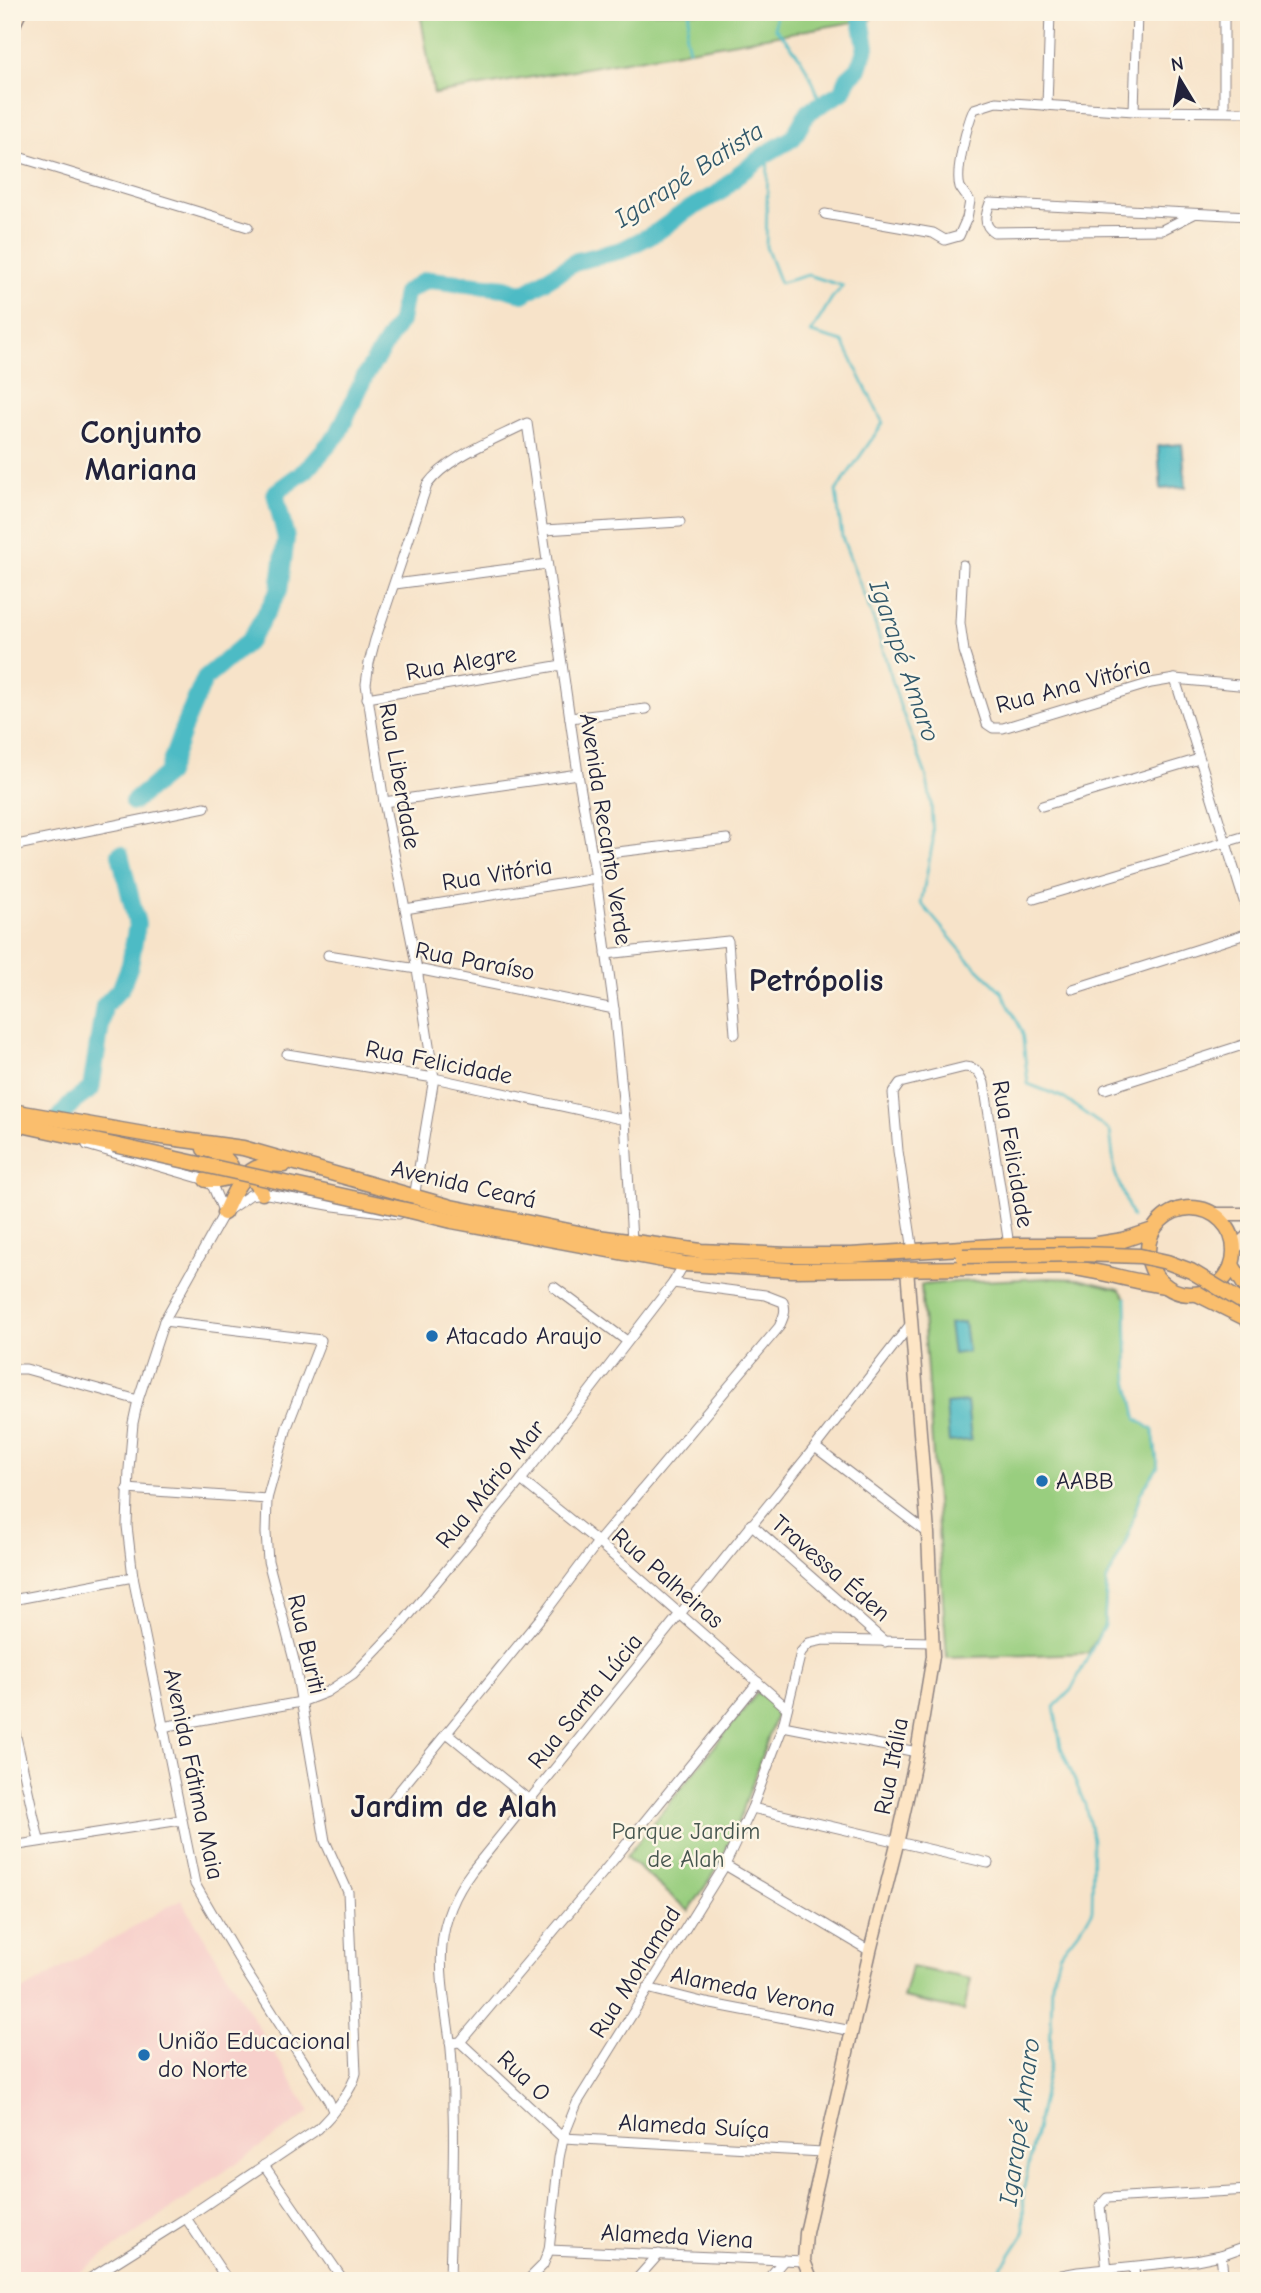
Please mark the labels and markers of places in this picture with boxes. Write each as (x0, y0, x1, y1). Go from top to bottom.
place label: Atacado Araujo (446, 1322, 602, 1350)
marker: Atacado Araujo (424, 1328, 440, 1344)
place label: AABB (1056, 1467, 1114, 1495)
marker: AABB (1034, 1473, 1050, 1489)
place label: União Educacional do Norte (158, 2027, 350, 2083)
marker: União Educacional do Norte (136, 2047, 152, 2063)

